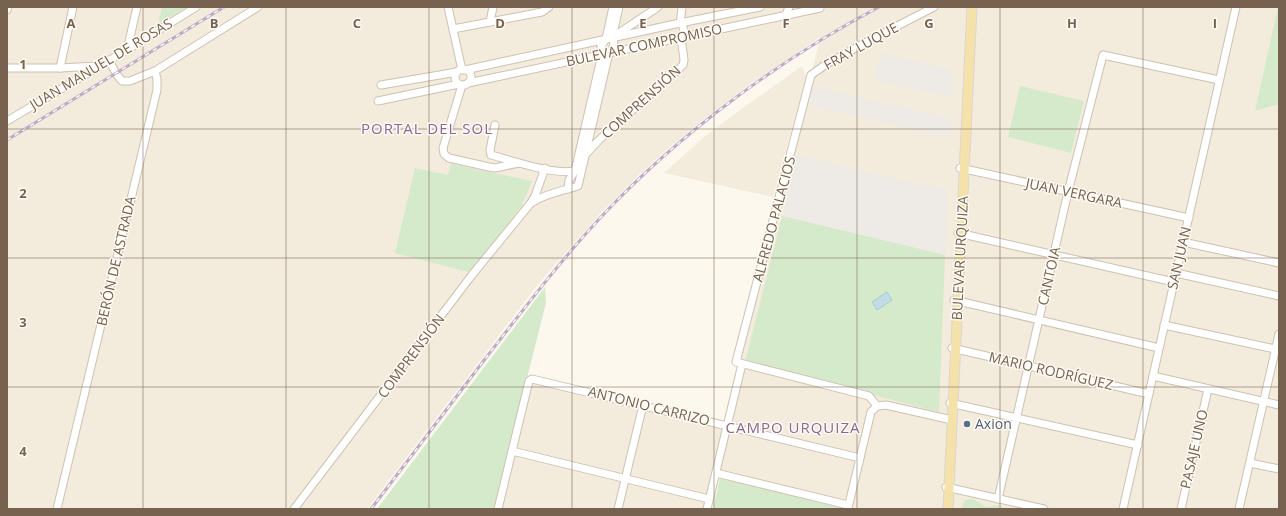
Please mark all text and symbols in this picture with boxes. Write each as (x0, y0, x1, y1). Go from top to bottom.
text: B (210, 14, 219, 32)
text: C (353, 14, 361, 32)
text: D (495, 14, 505, 32)
text: F (782, 14, 790, 32)
text: G (924, 14, 934, 32)
text: H (1067, 14, 1077, 32)
text: I (1213, 14, 1217, 32)
street label: JUAN MANUEL DE ROSAS (27, 15, 175, 113)
street label: FRAY LUQUE (820, 17, 901, 74)
street label: BULEVAR COMPROMISO (564, 20, 724, 70)
text: 1 (19, 55, 27, 73)
street label: COMPRENSIÓN (597, 61, 684, 142)
district label: PORTAL DEL SOL (361, 118, 493, 138)
street label: ALFREDO PALACIOS (748, 154, 799, 284)
street label: JUAN VERGARA (1022, 173, 1124, 212)
text: 2 (19, 184, 27, 202)
street label: BERÓN DE ASTRADA (91, 194, 140, 328)
street label: BULEVAR URQUIZA (947, 195, 972, 321)
street label: SAN JUAN (1162, 225, 1195, 291)
street label: CANTOIA (1033, 245, 1065, 307)
street label: COMPRENSIÓN (373, 310, 448, 402)
text: 3 (19, 313, 27, 331)
street label: MARIO RODRÍGUEZ (987, 347, 1115, 394)
street label: ANTONIO CARRIZO (586, 381, 712, 430)
street label: PASAJE UNO (1175, 407, 1212, 490)
place label: Axion (975, 414, 1012, 433)
district label: CAMPO URQUIZA (725, 417, 861, 437)
marker: Axion (962, 419, 972, 429)
text: 4 (19, 442, 27, 460)

